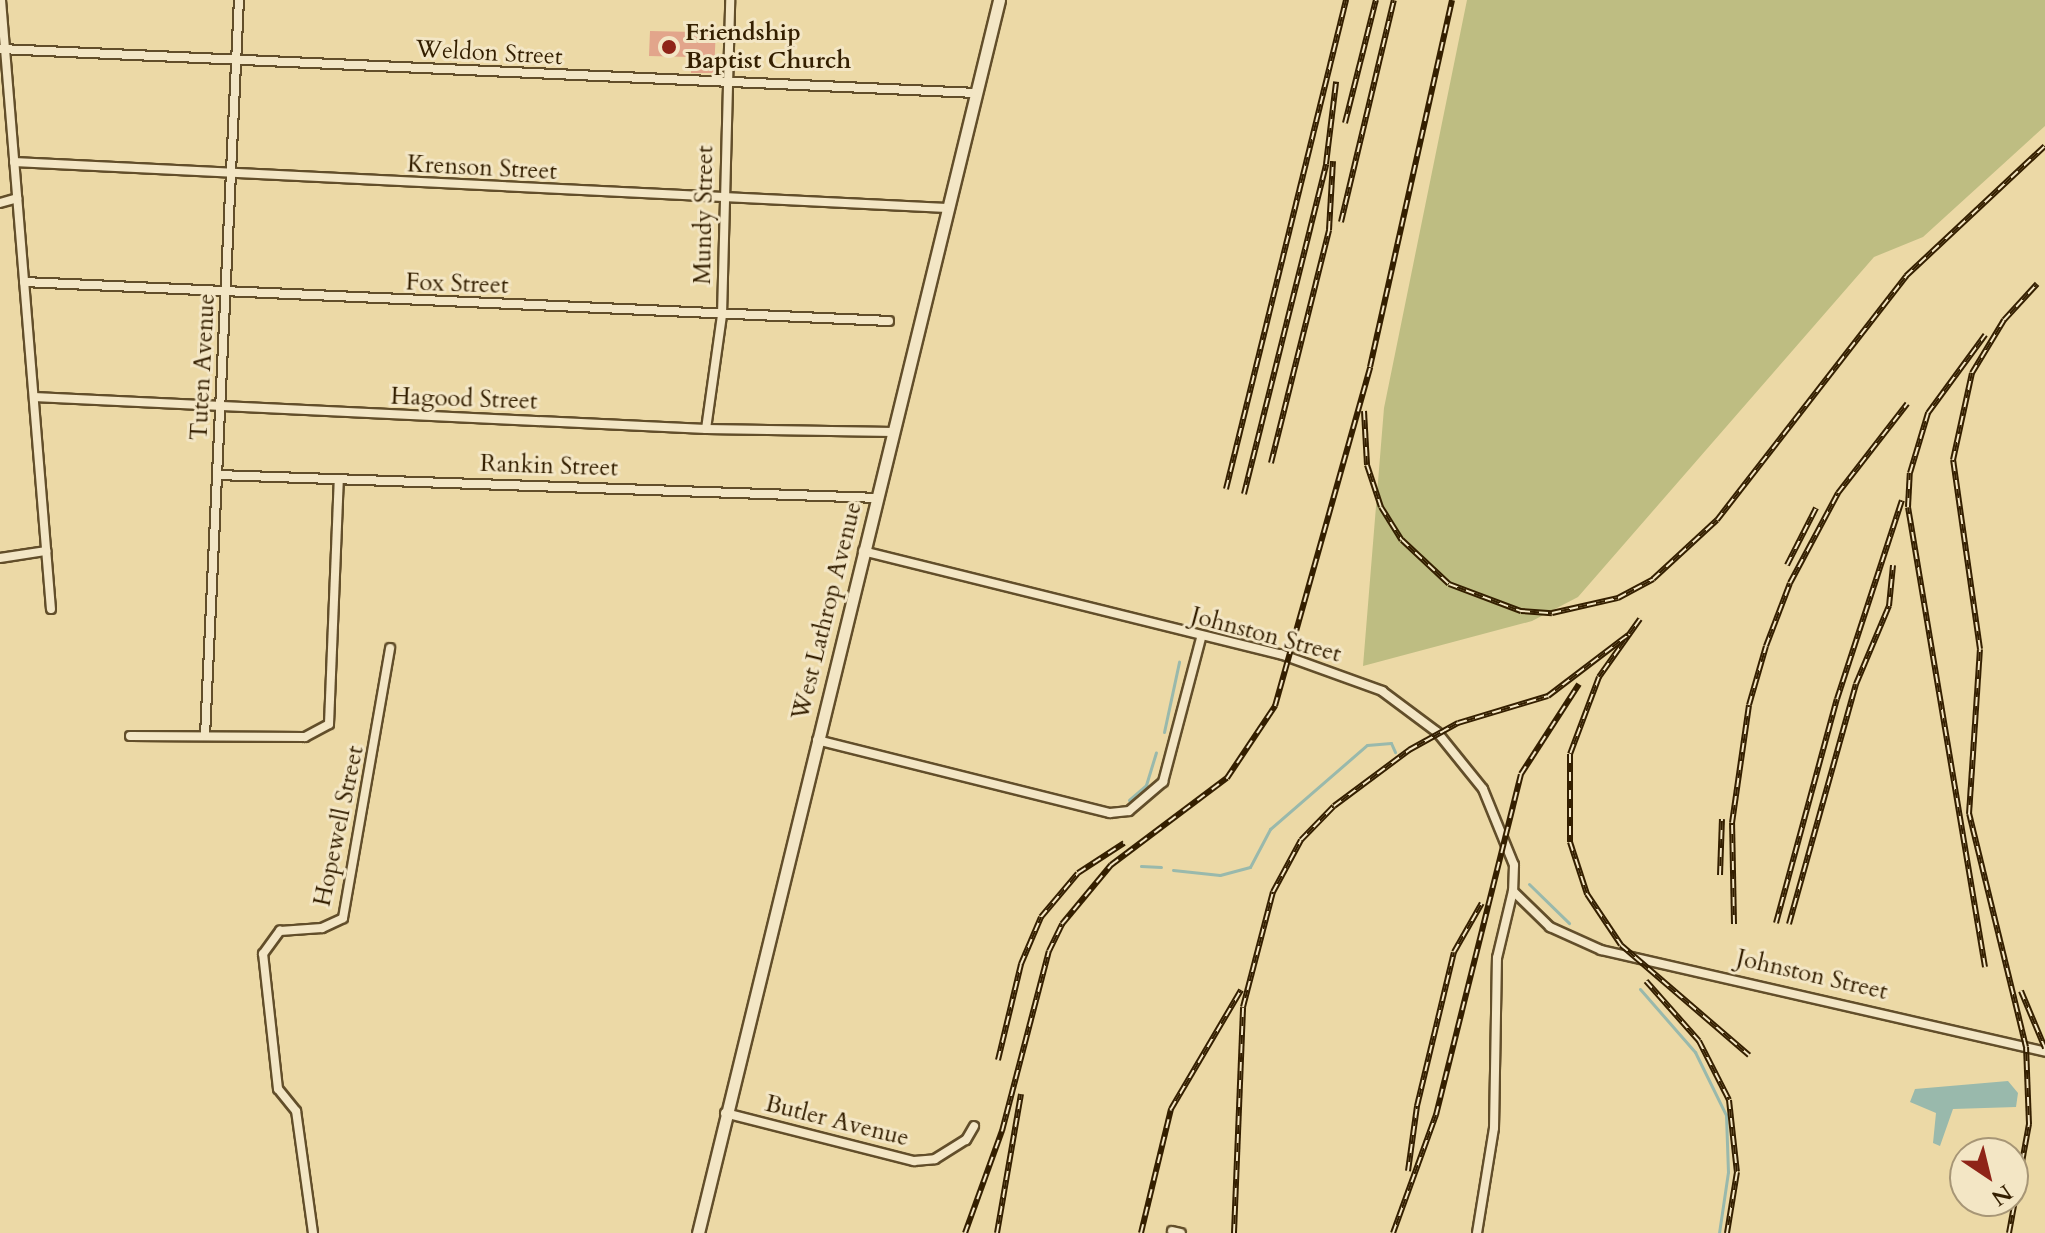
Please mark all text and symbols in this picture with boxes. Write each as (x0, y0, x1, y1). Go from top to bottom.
place label: Friendship Baptist Church (685, 19, 851, 75)
street label: Weldon Street (415, 35, 563, 71)
marker: Friendship Baptist Church (660, 38, 678, 56)
street label: Mundy Street (688, 145, 720, 285)
street label: Krenson Street (406, 150, 558, 186)
street label: Fox Street (405, 268, 509, 300)
street label: Tuten Avenue (185, 293, 221, 441)
street label: Hagood Street (390, 382, 538, 416)
street label: Rankin Street (480, 449, 618, 483)
street label: West Lathrop Avenue (786, 499, 868, 723)
street label: Johnston Street (1188, 601, 1344, 669)
street label: Hopewell Street (308, 743, 370, 909)
street label: Johnston Street (1734, 944, 1890, 1006)
street label: Butler Avenue (762, 1089, 912, 1153)
north arrow (1949, 1137, 2029, 1217)
text: N (1985, 1177, 2018, 1213)

